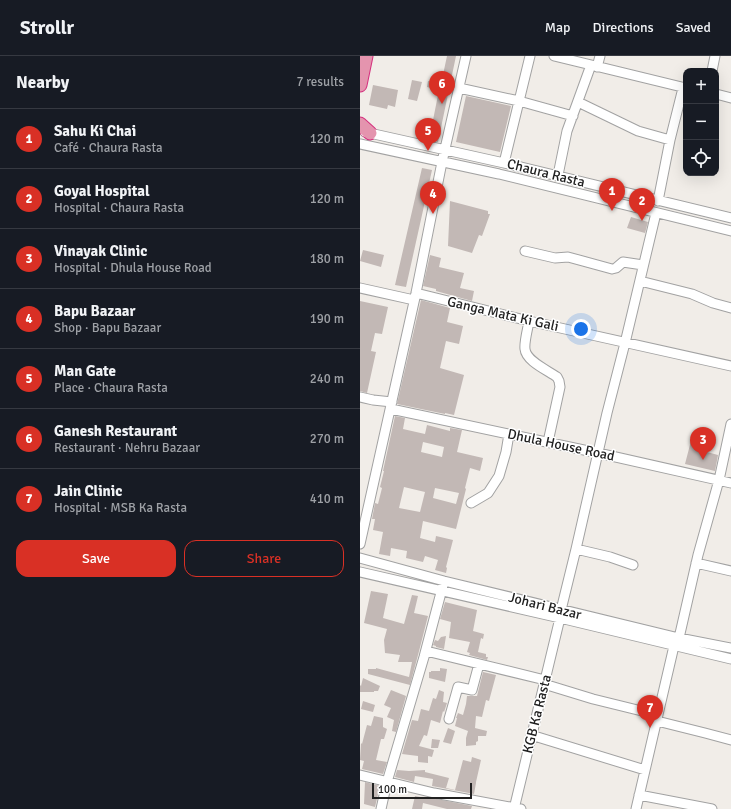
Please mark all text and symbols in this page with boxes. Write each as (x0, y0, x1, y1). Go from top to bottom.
text: Strollr (20, 16, 74, 40)
text: Map (545, 19, 571, 36)
text: Directions (593, 19, 654, 36)
text: Saved (676, 19, 711, 36)
map controls (683, 68, 719, 176)
button: + (683, 68, 719, 104)
pin: 6 (429, 71, 455, 104)
text: Nearby (16, 72, 69, 93)
text: 7 results (296, 74, 344, 90)
button: − (683, 104, 719, 140)
pin: 5 (415, 118, 441, 151)
text: Sahu Ki Chai (54, 122, 136, 140)
text: 1 (25, 131, 33, 147)
text: 120 m (310, 131, 344, 147)
text: Café · Chaura Rasta (54, 140, 163, 156)
button: locate (683, 140, 719, 176)
street label: Chaura Rasta (505, 155, 587, 191)
pin: 1 (599, 178, 625, 211)
pin: 4 (420, 181, 446, 214)
text: Goyal Hospital (54, 182, 150, 200)
pin: 2 (629, 188, 655, 221)
text: 2 (25, 191, 33, 207)
text: 120 m (310, 191, 344, 207)
text: Hospital · Chaura Rasta (54, 200, 184, 216)
text: Vinayak Clinic (54, 242, 147, 260)
text: 3 (25, 251, 33, 267)
text: 180 m (310, 251, 344, 267)
text: Hospital · Dhula House Road (54, 260, 212, 276)
street label: Ganga Mata Ki Gali (446, 293, 560, 335)
text: Bapu Bazaar (54, 302, 136, 320)
text: 4 (25, 311, 33, 327)
text: 190 m (310, 311, 344, 327)
your location (571, 319, 591, 339)
text: Shop · Bapu Bazaar (54, 320, 161, 336)
text: Man Gate (54, 362, 116, 380)
text: 5 (25, 371, 33, 387)
text: 240 m (310, 371, 344, 387)
text: Place · Chaura Rasta (54, 380, 168, 396)
text: Ganesh Restaurant (54, 422, 177, 440)
street label: Dhula House Road (506, 425, 616, 465)
pin: 3 (690, 427, 716, 460)
text: 6 (25, 431, 33, 447)
text: 270 m (310, 431, 344, 447)
text: Restaurant · Nehru Bazaar (54, 440, 200, 456)
text: Jain Clinic (54, 482, 122, 500)
text: 7 (25, 491, 33, 507)
text: 410 m (310, 491, 344, 507)
text: Hospital · MSB Ka Rasta (54, 500, 187, 516)
button: Save (16, 540, 176, 577)
button: Share (184, 540, 344, 577)
street label: Johari Bazar (507, 589, 584, 623)
street label: KGB Ka Rasta (519, 673, 555, 755)
pin: 7 (637, 695, 663, 728)
scale bar (372, 781, 472, 800)
text: 100 m (378, 783, 407, 796)

